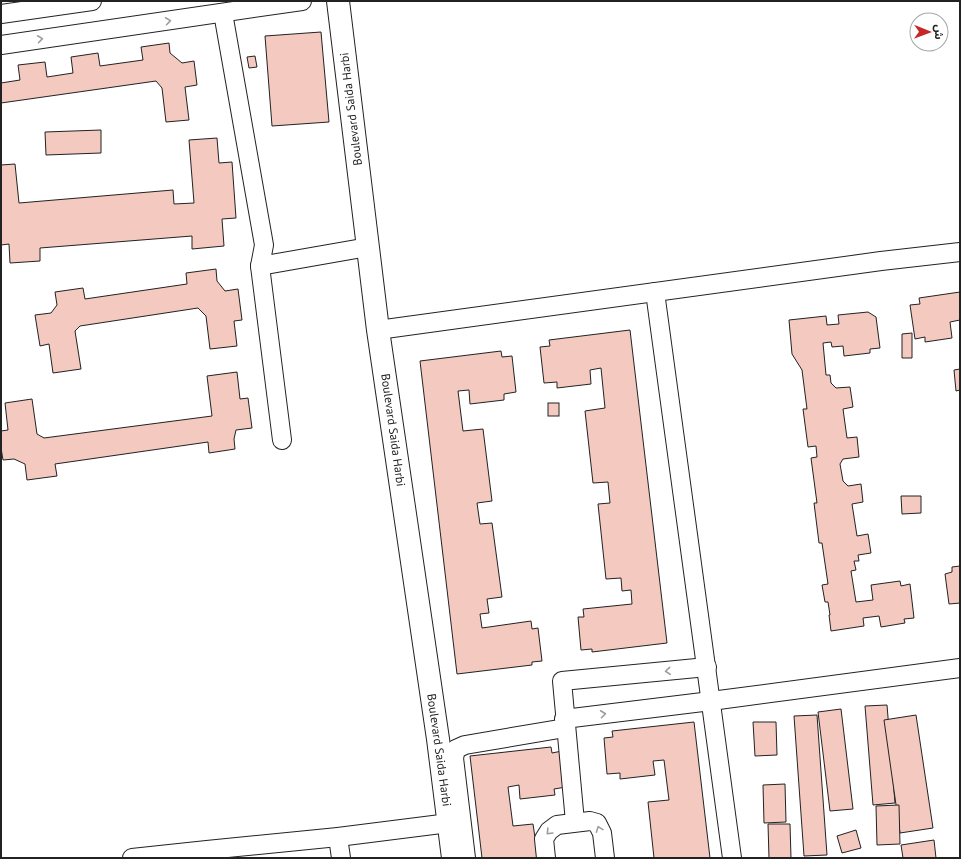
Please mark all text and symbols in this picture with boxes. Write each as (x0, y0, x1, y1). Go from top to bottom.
north arrow (909, 12, 949, 52)
one-way arrow (165, 17, 171, 26)
text: ش (932, 25, 946, 40)
one-way arrow (37, 36, 43, 44)
street label: Boulevard Saida Harbi (336, 52, 365, 166)
street label: Boulevard Saida Harbi (378, 373, 409, 487)
one-way arrow (665, 666, 671, 675)
street label: Boulevard Saida Harbi (424, 693, 455, 807)
one-way arrow (600, 710, 606, 719)
one-way arrow (596, 826, 604, 833)
one-way arrow (547, 827, 554, 835)

